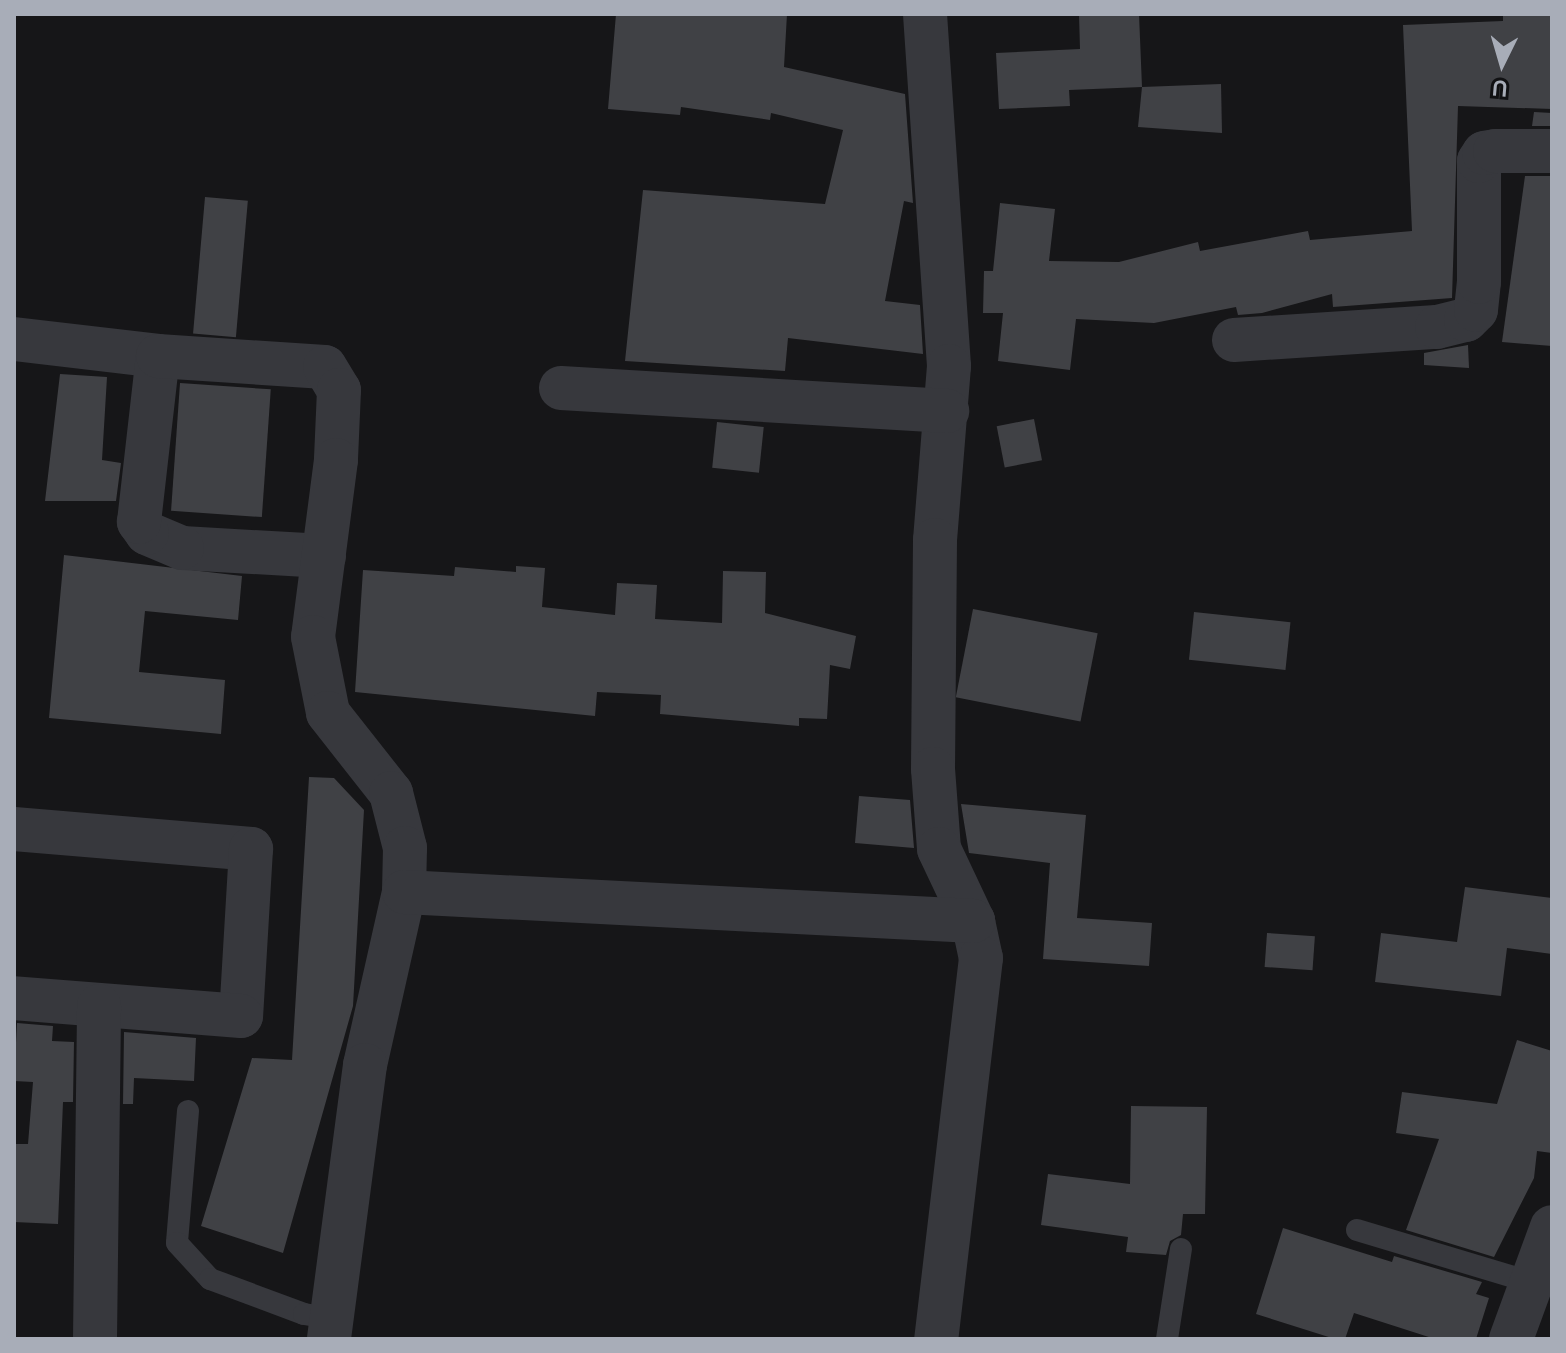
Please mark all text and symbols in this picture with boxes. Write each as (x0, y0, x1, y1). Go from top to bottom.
north arrow (1462, 24, 1542, 104)
text: U (1491, 74, 1509, 103)

